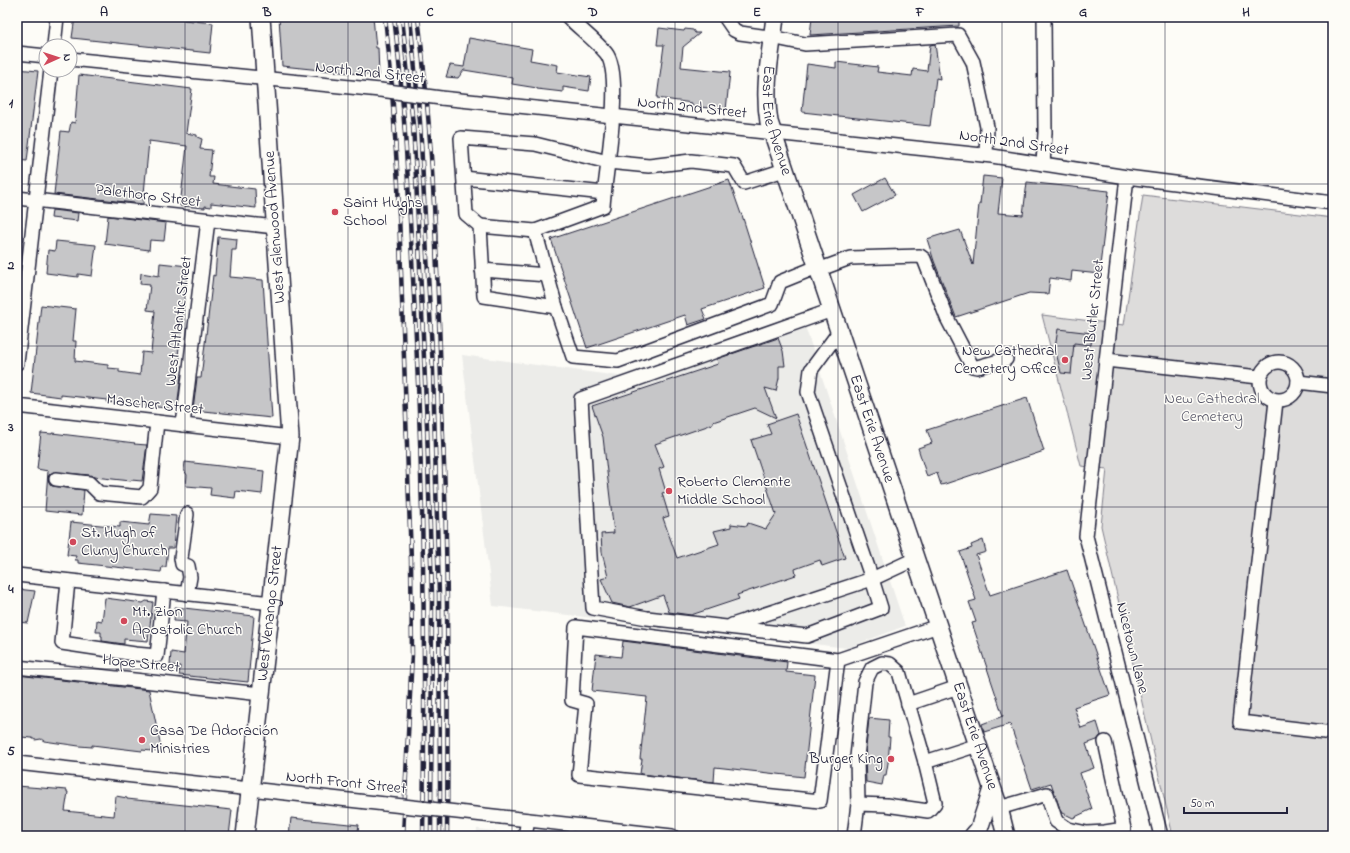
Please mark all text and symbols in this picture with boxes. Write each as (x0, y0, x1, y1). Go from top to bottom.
text: A (100, 3, 108, 22)
text: B (262, 3, 272, 22)
text: C (426, 3, 434, 22)
text: D (587, 3, 598, 22)
text: E (753, 3, 761, 22)
text: F (915, 3, 925, 22)
text: G (1079, 3, 1087, 22)
text: H (1242, 3, 1250, 22)
north arrow (38, 38, 78, 78)
text: N (59, 53, 75, 62)
street label: North 2nd Street (314, 55, 427, 91)
street label: East Erie Avenue (755, 64, 798, 179)
street label: North 2nd Street (636, 90, 749, 126)
text: 1 (9, 94, 14, 113)
street label: North 2nd Street (958, 123, 1071, 163)
street label: West Glenwood Avenue (258, 149, 292, 304)
street label: Palethorp Street (94, 178, 203, 214)
place label: Saint Hughs School (343, 191, 423, 233)
marker: Saint Hughs School (330, 207, 340, 217)
street label: West Atlantic Street (159, 254, 199, 388)
text: 2 (7, 256, 15, 275)
street label: West Butler Street (1075, 258, 1111, 382)
place label: New Cathedral Cemetery Office (954, 339, 1058, 381)
marker: New Cathedral Cemetery Office (1060, 355, 1070, 365)
street label: East Erie Avenue (843, 371, 901, 487)
park label: New Cathedral Cemetery (1164, 387, 1260, 429)
street label: Mascher Street (105, 388, 205, 422)
text: 3 (7, 418, 14, 437)
place label: Roberto Clemente Middle School (677, 470, 791, 512)
marker: Roberto Clemente Middle School (664, 486, 674, 496)
place label: St. Hugh of Cluny Church (81, 521, 168, 563)
marker: St. Hugh of Cluny Church (68, 537, 78, 547)
street label: West Venango Street (251, 544, 290, 682)
text: 4 (7, 580, 14, 599)
place label: Mt. Zion Apostolic Church (132, 600, 242, 642)
street label: Nicetown Lane (1109, 600, 1155, 697)
marker: Mt. Zion Apostolic Church (119, 616, 129, 626)
street label: Hope Street (101, 648, 182, 680)
street label: East Erie Avenue (946, 679, 1004, 794)
place label: Casa De Adoración Ministries (150, 719, 278, 761)
marker: Casa De Adoración Ministries (137, 735, 147, 745)
text: 5 (7, 742, 15, 761)
place label: Burger King (808, 747, 883, 771)
marker: Burger King (886, 754, 896, 764)
street label: North Front Street (285, 765, 408, 801)
scale bar (1184, 789, 1287, 815)
text: 50 m (1190, 795, 1214, 813)

